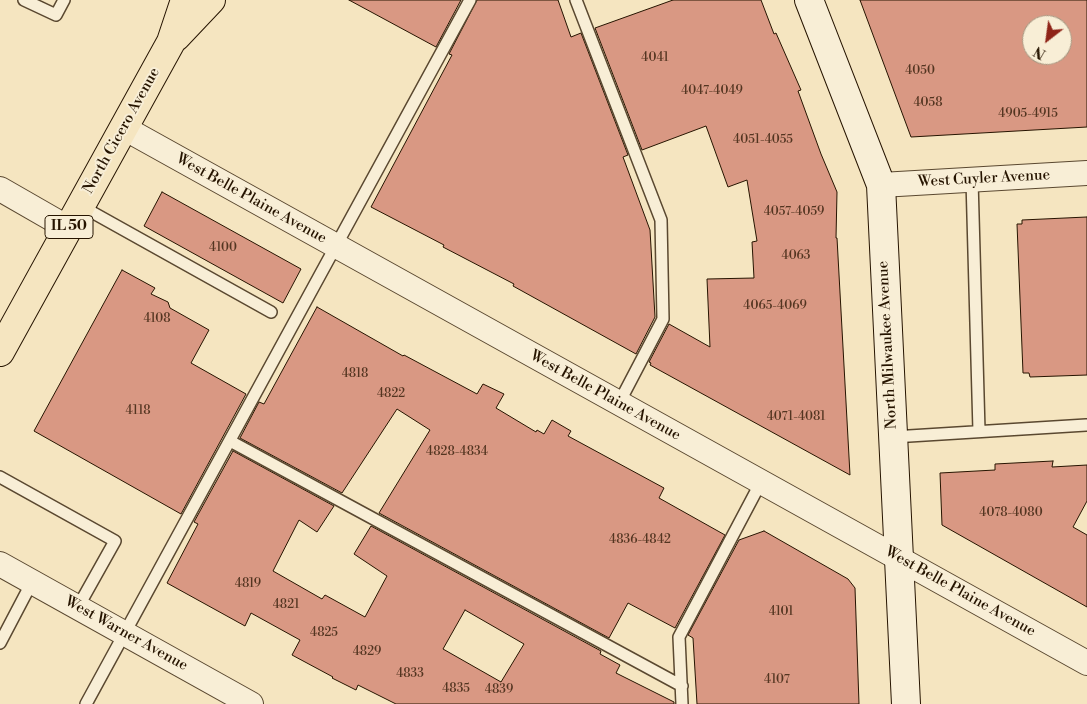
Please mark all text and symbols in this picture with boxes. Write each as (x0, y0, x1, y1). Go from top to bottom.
north arrow (1022, 15, 1072, 65)
text: N (1031, 42, 1049, 63)
house number: 4041 (641, 51, 669, 65)
house number: 4050 (905, 64, 935, 78)
street label: North Cicero Avenue (80, 65, 164, 197)
house number: 4047-4049 (681, 84, 743, 98)
house number: 4058 (913, 96, 943, 110)
house number: 4905-4915 (998, 107, 1058, 121)
house number: 4051-4055 (733, 133, 793, 147)
street label: West Belle Plaine Avenue (173, 150, 329, 248)
street label: West Cuyler Avenue (917, 167, 1051, 191)
house number: 4057-4059 (764, 205, 824, 219)
road number: IL 50 (45, 216, 93, 238)
house number: 4100 (209, 241, 237, 255)
house number: 4063 (782, 249, 810, 263)
street label: North Milwaukee Avenue (875, 260, 901, 430)
house number: 4065-4069 (743, 299, 807, 313)
house number: 4108 (143, 312, 171, 326)
street label: West Belle Plaine Avenue (527, 347, 683, 445)
house number: 4818 (342, 367, 368, 381)
house number: 4822 (377, 387, 405, 401)
house number: 4118 (126, 404, 150, 418)
house number: 4071-4081 (767, 410, 825, 424)
house number: 4828-4834 (426, 445, 488, 459)
house number: 4078-4080 (979, 506, 1043, 520)
house number: 4836-4842 (609, 533, 671, 547)
street label: West Belle Plaine Avenue (882, 543, 1038, 641)
house number: 4819 (235, 577, 261, 591)
street label: West Warner Avenue (61, 593, 191, 675)
house number: 4821 (273, 598, 299, 612)
house number: 4101 (769, 605, 793, 619)
house number: 4825 (310, 626, 338, 640)
house number: 4829 (353, 645, 381, 659)
house number: 4833 (396, 667, 424, 681)
house number: 4107 (764, 673, 790, 687)
house number: 4835 (442, 682, 470, 696)
house number: 4839 (485, 683, 513, 697)

